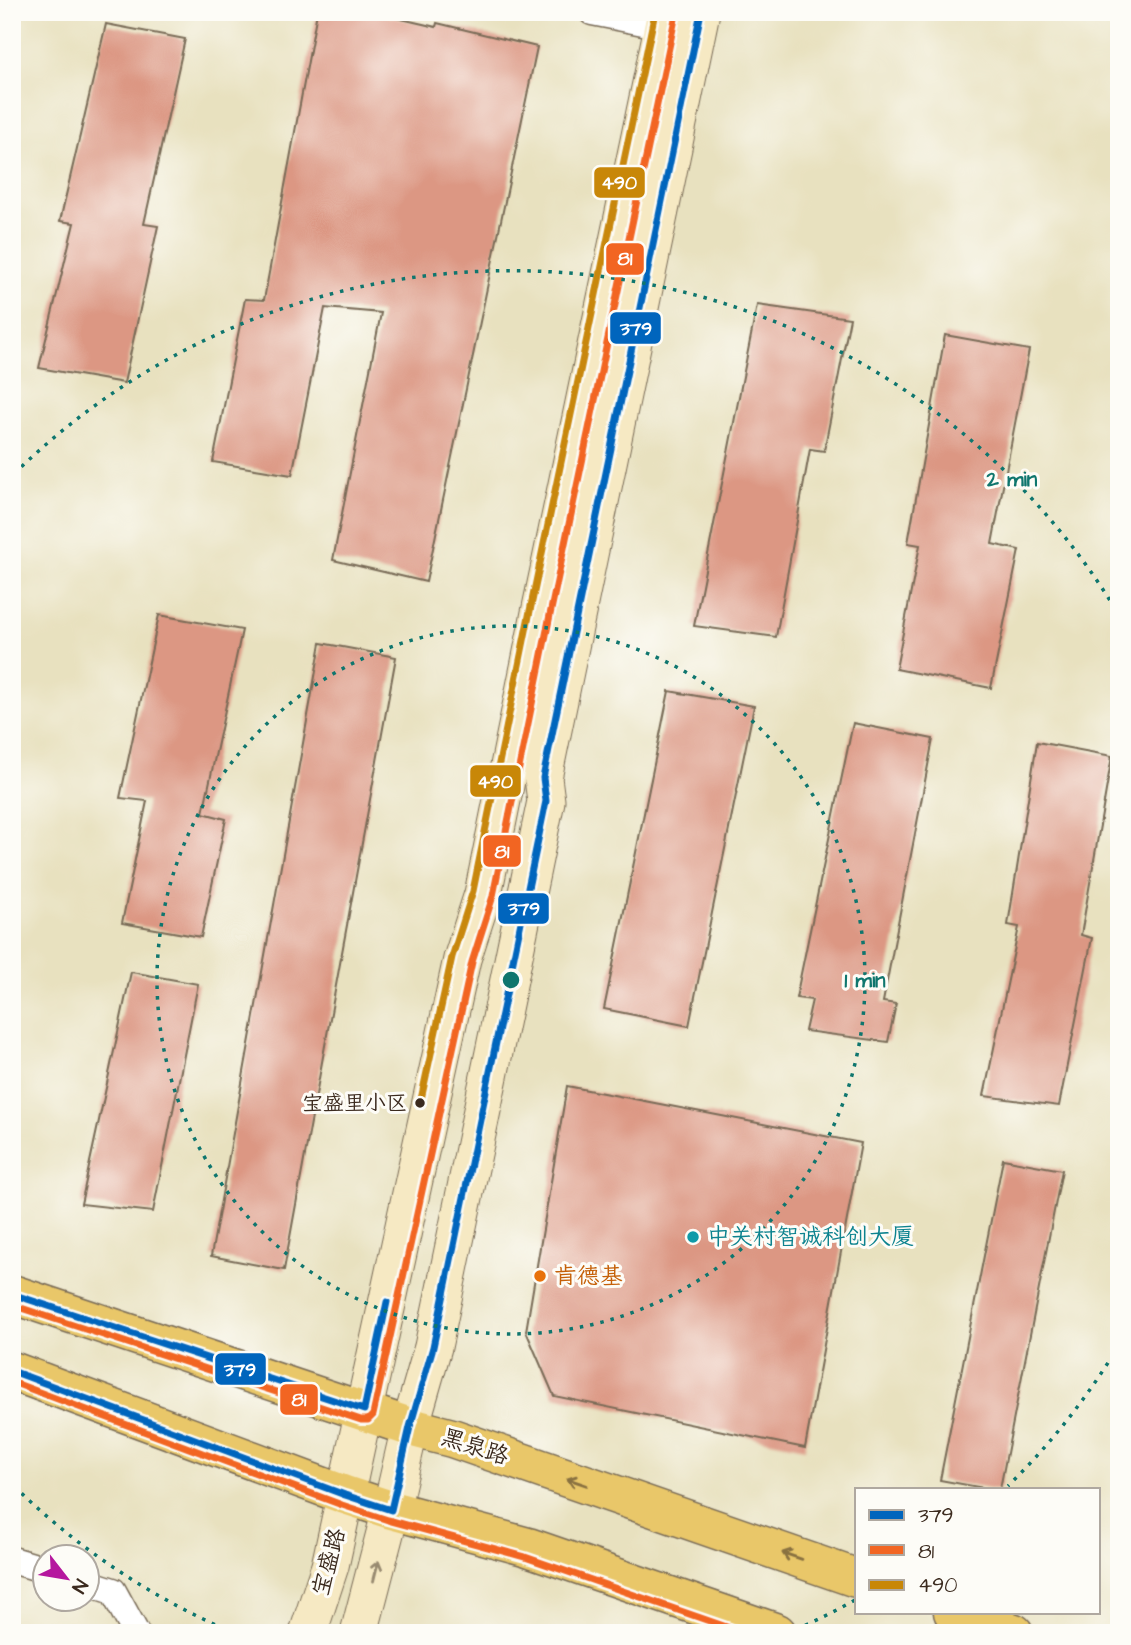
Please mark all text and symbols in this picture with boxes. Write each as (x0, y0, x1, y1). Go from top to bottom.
line badge: 490 (593, 166, 646, 199)
text: 490 (601, 170, 637, 197)
line badge: 81 (605, 242, 645, 276)
text: 81 (618, 246, 633, 273)
line badge: 379 (609, 311, 662, 345)
text: 379 (619, 316, 652, 343)
text: 2 min (986, 465, 1038, 494)
line badge: 490 (469, 764, 522, 798)
text: 490 (477, 769, 513, 796)
line badge: 81 (482, 834, 522, 868)
text: 81 (495, 839, 510, 866)
line badge: 379 (497, 892, 550, 925)
text: 379 (507, 896, 540, 923)
text: 1 min (844, 966, 886, 995)
centre of rings (499, 968, 523, 992)
place label: 宝盛里小区 (302, 1089, 407, 1118)
marker: 宝盛里小区 (413, 1096, 427, 1110)
place label: 中关村智诚科创大厦 (707, 1221, 914, 1253)
marker: 中关村智诚科创大厦 (685, 1229, 701, 1245)
place label: 肯德基 (554, 1260, 623, 1292)
marker: 肯德基 (532, 1268, 548, 1284)
line badge: 379 (214, 1352, 267, 1386)
text: 379 (223, 1357, 256, 1384)
line badge: 81 (279, 1383, 319, 1416)
text: 81 (292, 1387, 307, 1414)
street label: 黑泉路 (437, 1421, 513, 1473)
one-way arrow (566, 1475, 588, 1487)
legend (855, 1488, 1100, 1614)
text: 379 (918, 1501, 954, 1530)
street label: 宝盛路 (305, 1525, 353, 1599)
text: 81 (918, 1537, 935, 1566)
north arrow (32, 1544, 102, 1614)
one-way arrow (781, 1549, 803, 1561)
one-way arrow (370, 1561, 383, 1583)
text: 490 (918, 1571, 958, 1600)
text: N (65, 1574, 94, 1598)

